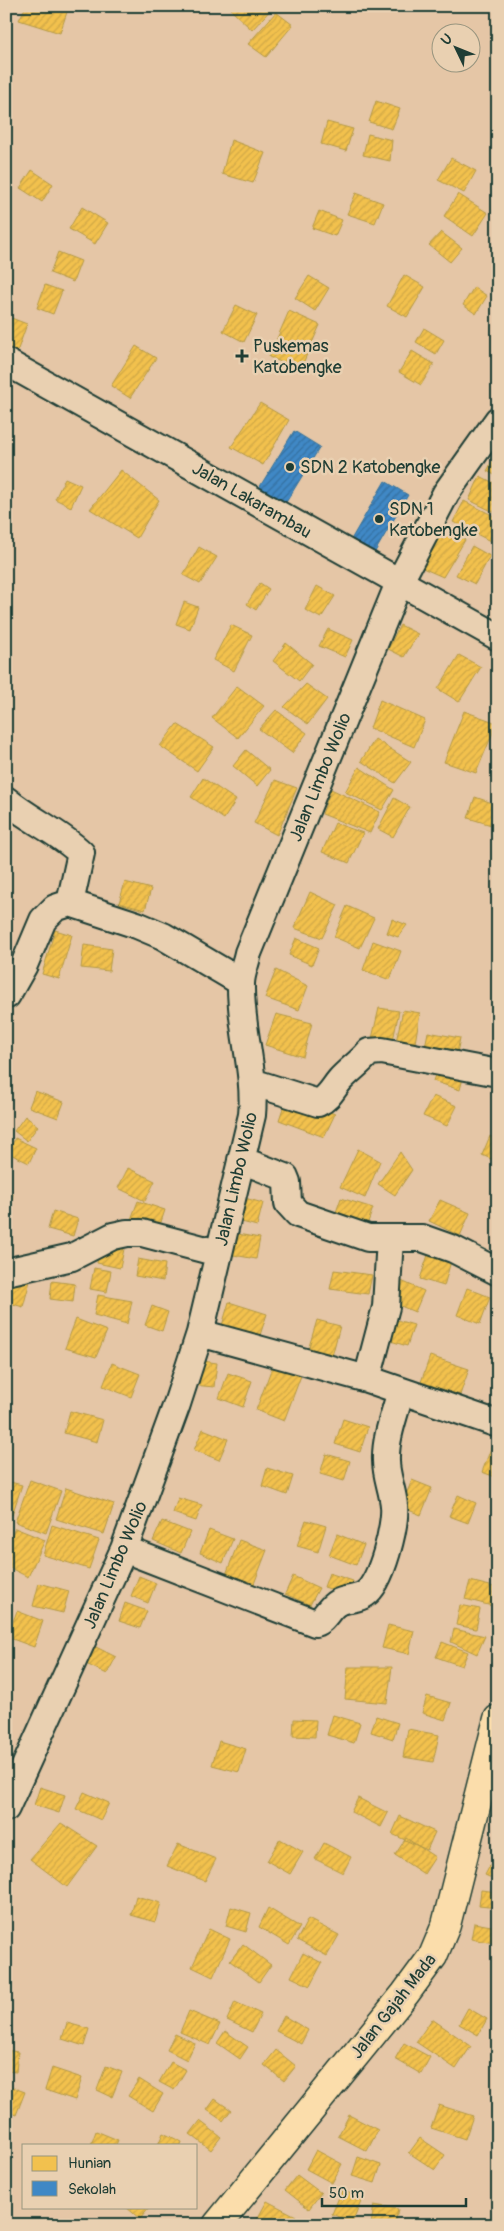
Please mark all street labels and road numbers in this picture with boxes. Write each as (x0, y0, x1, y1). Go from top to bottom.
street label: Jalan Lakarambau (188, 457, 316, 544)
street label: Jalan Limbo Wolio (284, 709, 357, 845)
street label: Jalan Limbo Wolio (210, 1110, 263, 1248)
street label: Jalan Limbo Wolio (78, 1497, 153, 1633)
street label: Jalan Gajah Mada (345, 1949, 442, 2063)

